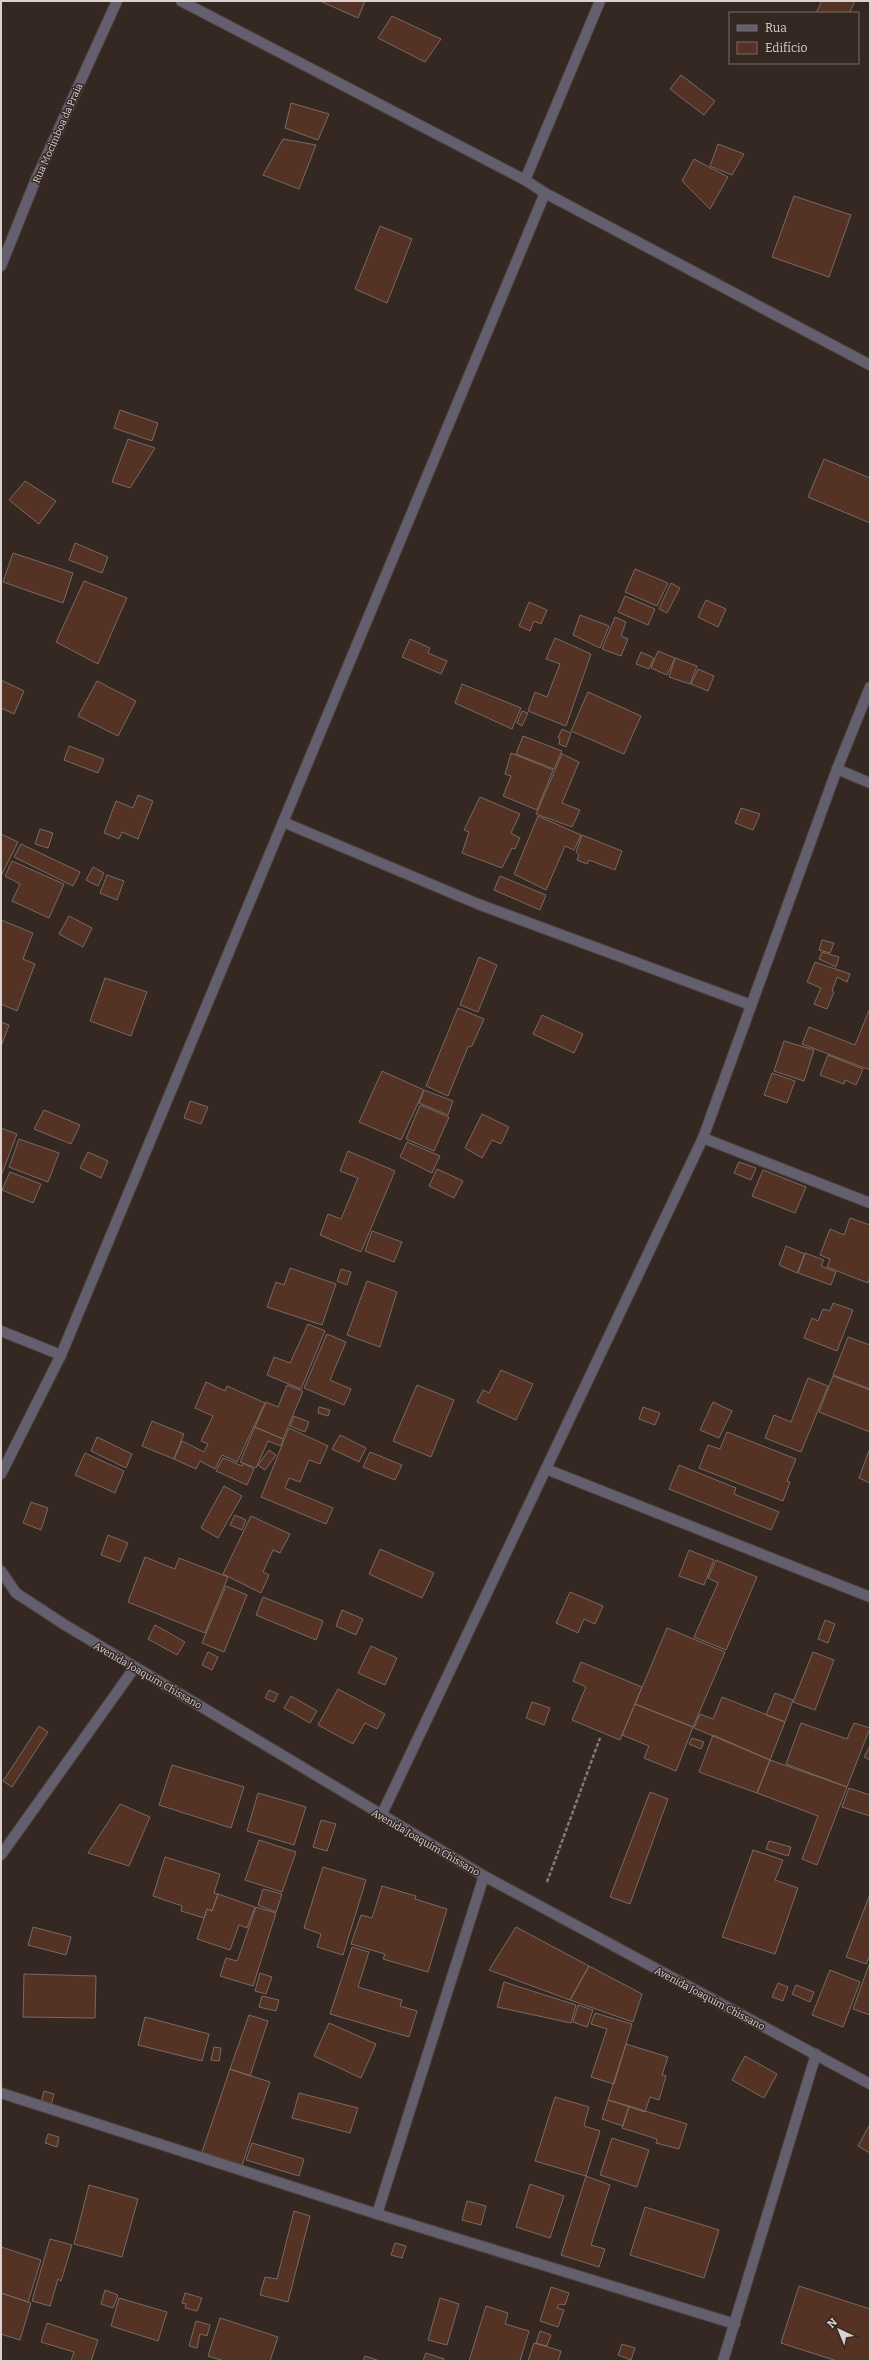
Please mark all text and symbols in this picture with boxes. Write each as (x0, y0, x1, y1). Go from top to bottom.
legend (729, 12, 859, 64)
text: Rua (765, 21, 787, 35)
text: Edifício (765, 41, 807, 55)
street label: Rua Mocimboa da Praia (30, 81, 86, 185)
street label: Avenida Joaquim Chissano (91, 1640, 204, 1712)
street label: Avenida Joaquim Chissano (369, 1807, 482, 1879)
street label: Avenida Joaquim Chissano (652, 1965, 767, 2033)
north arrow (819, 2310, 859, 2350)
text: N (825, 2315, 840, 2331)

